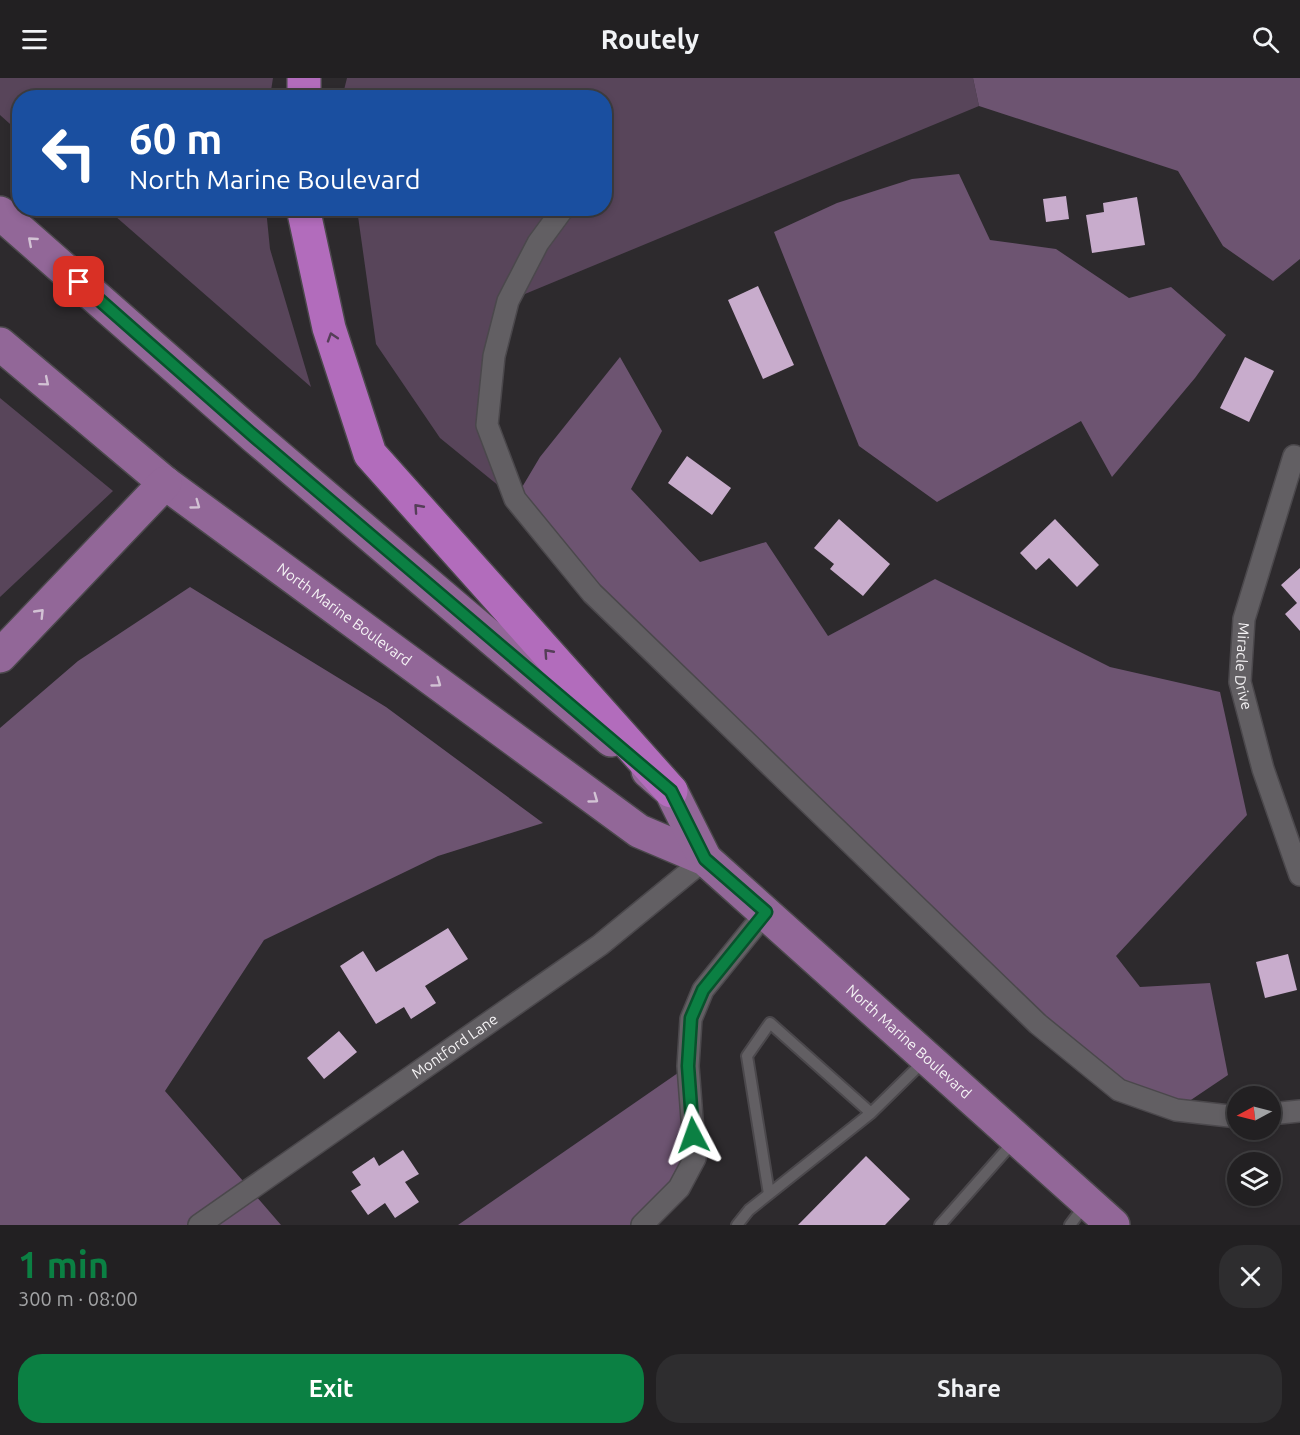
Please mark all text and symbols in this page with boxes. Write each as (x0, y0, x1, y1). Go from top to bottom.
icon: menu (18, 23, 51, 56)
icon: search (1249, 23, 1282, 56)
text: Routely (601, 24, 699, 54)
icon: left (30, 114, 108, 192)
text: 60 m (129, 115, 223, 162)
text: North Marine Boulevard (129, 164, 421, 194)
one-way arrow (28, 237, 39, 248)
pin (53, 256, 104, 307)
icon: arrive (62, 265, 95, 298)
one-way arrow (327, 332, 339, 343)
one-way arrow (38, 375, 49, 386)
one-way arrow (189, 498, 200, 509)
one-way arrow (414, 504, 425, 515)
street label: North Marine Boulevard (274, 559, 415, 669)
one-way arrow (33, 610, 44, 621)
street label: Miracle Drive (1232, 622, 1256, 712)
one-way arrow (544, 649, 555, 660)
one-way arrow (431, 676, 442, 687)
one-way arrow (588, 792, 599, 803)
street label: North Marine Boulevard (843, 981, 975, 1102)
street label: Montford Lane (408, 1010, 501, 1082)
north arrow (1227, 1086, 1281, 1140)
map controls (1227, 1086, 1281, 1206)
position arrow (661, 1103, 725, 1167)
button: layers (1227, 1152, 1281, 1206)
text: 1 min (18, 1244, 109, 1285)
button: close (1219, 1245, 1282, 1308)
text: 300 m · 08:00 (18, 1287, 138, 1310)
button: Exit (18, 1354, 644, 1423)
button: Share (656, 1354, 1282, 1423)

